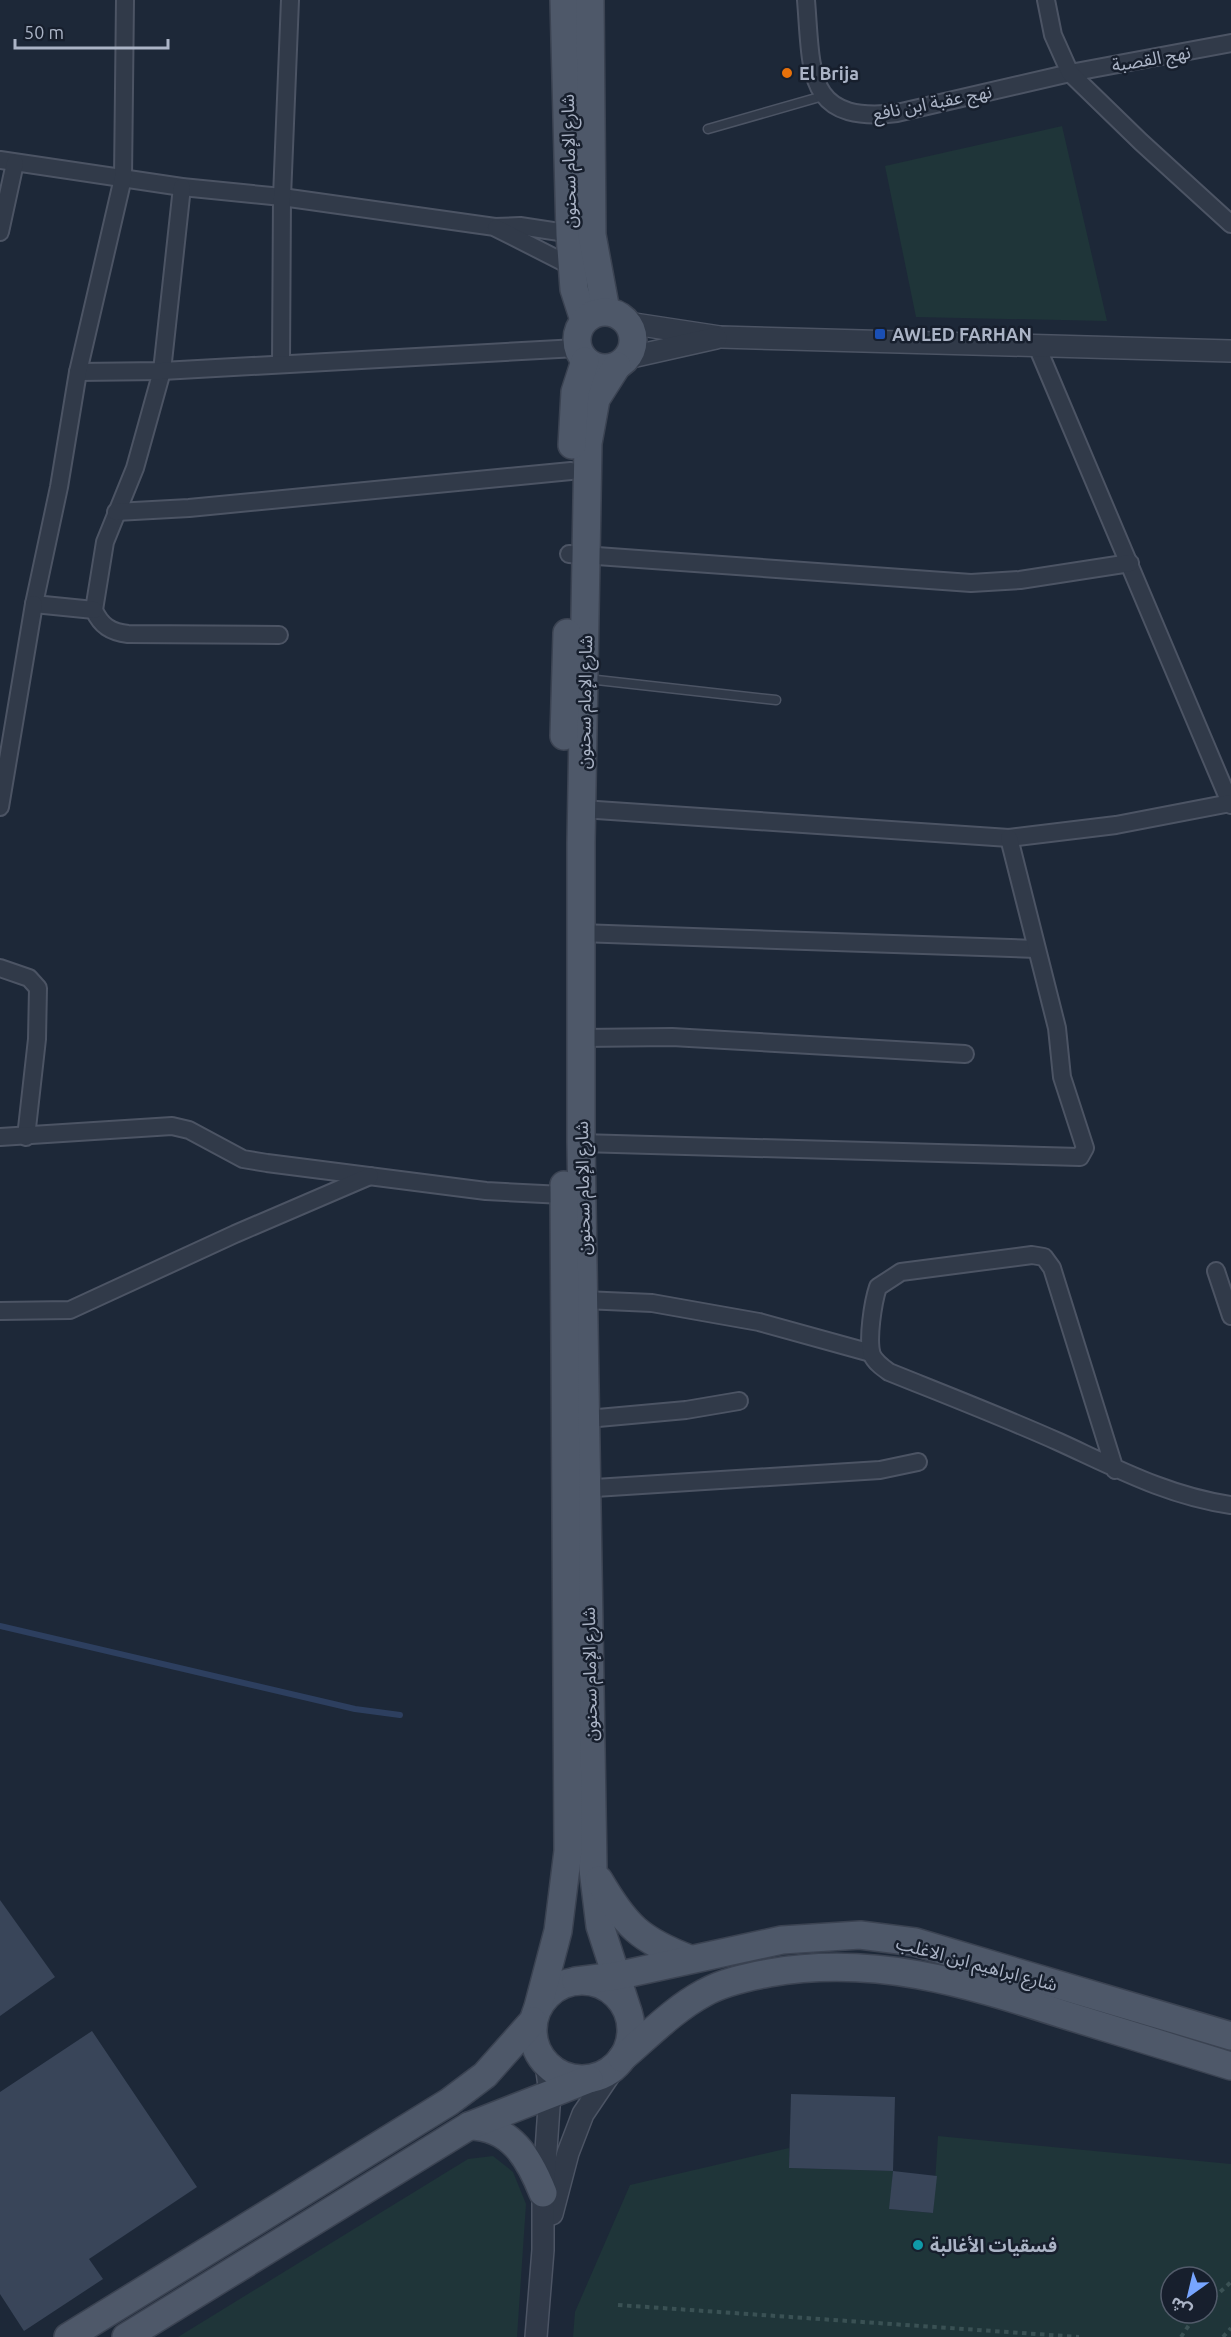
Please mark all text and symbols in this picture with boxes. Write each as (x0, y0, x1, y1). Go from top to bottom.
scale bar (15, 12, 168, 50)
text: 50 m (24, 22, 64, 42)
street label: نهج القصبة (1110, 41, 1193, 79)
place label: El Brija (799, 63, 859, 83)
marker: El Brija (780, 66, 794, 80)
street label: نهج عقبة ابن نافع (871, 81, 994, 128)
street label: شارع الإمام سحنون (557, 94, 584, 228)
place label: AWLED FARHAN (892, 324, 1032, 344)
marker: AWLED FARHAN (873, 327, 887, 341)
street label: شارع الإمام سحنون (573, 635, 600, 769)
street label: شارع الإمام سحنون (571, 1121, 598, 1255)
street label: شارع الإمام سحنون (578, 1607, 605, 1741)
street label: شارع ابراهيم ابن الاغلب (893, 1932, 1060, 1999)
place label: فسقيات الأغالبة (930, 2235, 1057, 2256)
marker: فسقيات الأغالبة (911, 2238, 925, 2252)
north arrow (1159, 2265, 1219, 2325)
text: ش (1166, 2293, 1195, 2321)

